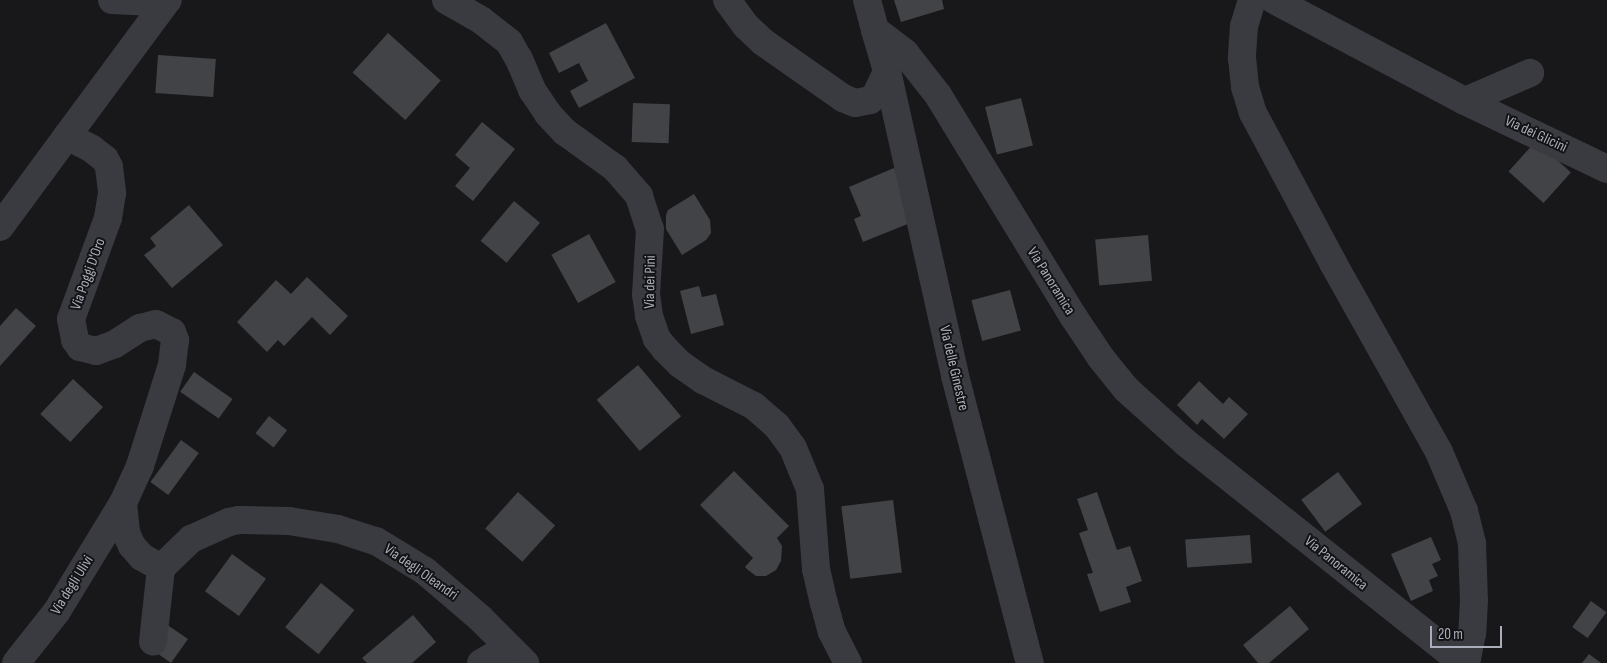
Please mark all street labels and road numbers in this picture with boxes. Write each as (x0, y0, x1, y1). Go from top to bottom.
street label: Via dei Glicini (1502, 112, 1570, 156)
street label: Via Poggi D'Oro (67, 236, 109, 312)
street label: Via Panoramica (1023, 244, 1079, 318)
street label: Via dei Pini (641, 255, 659, 309)
street label: Via delle Ginestre (935, 324, 973, 412)
street label: Via Panoramica (1301, 532, 1371, 594)
street label: Via degli Oleandri (381, 540, 461, 604)
street label: Via degli Ulivi (47, 552, 97, 618)

